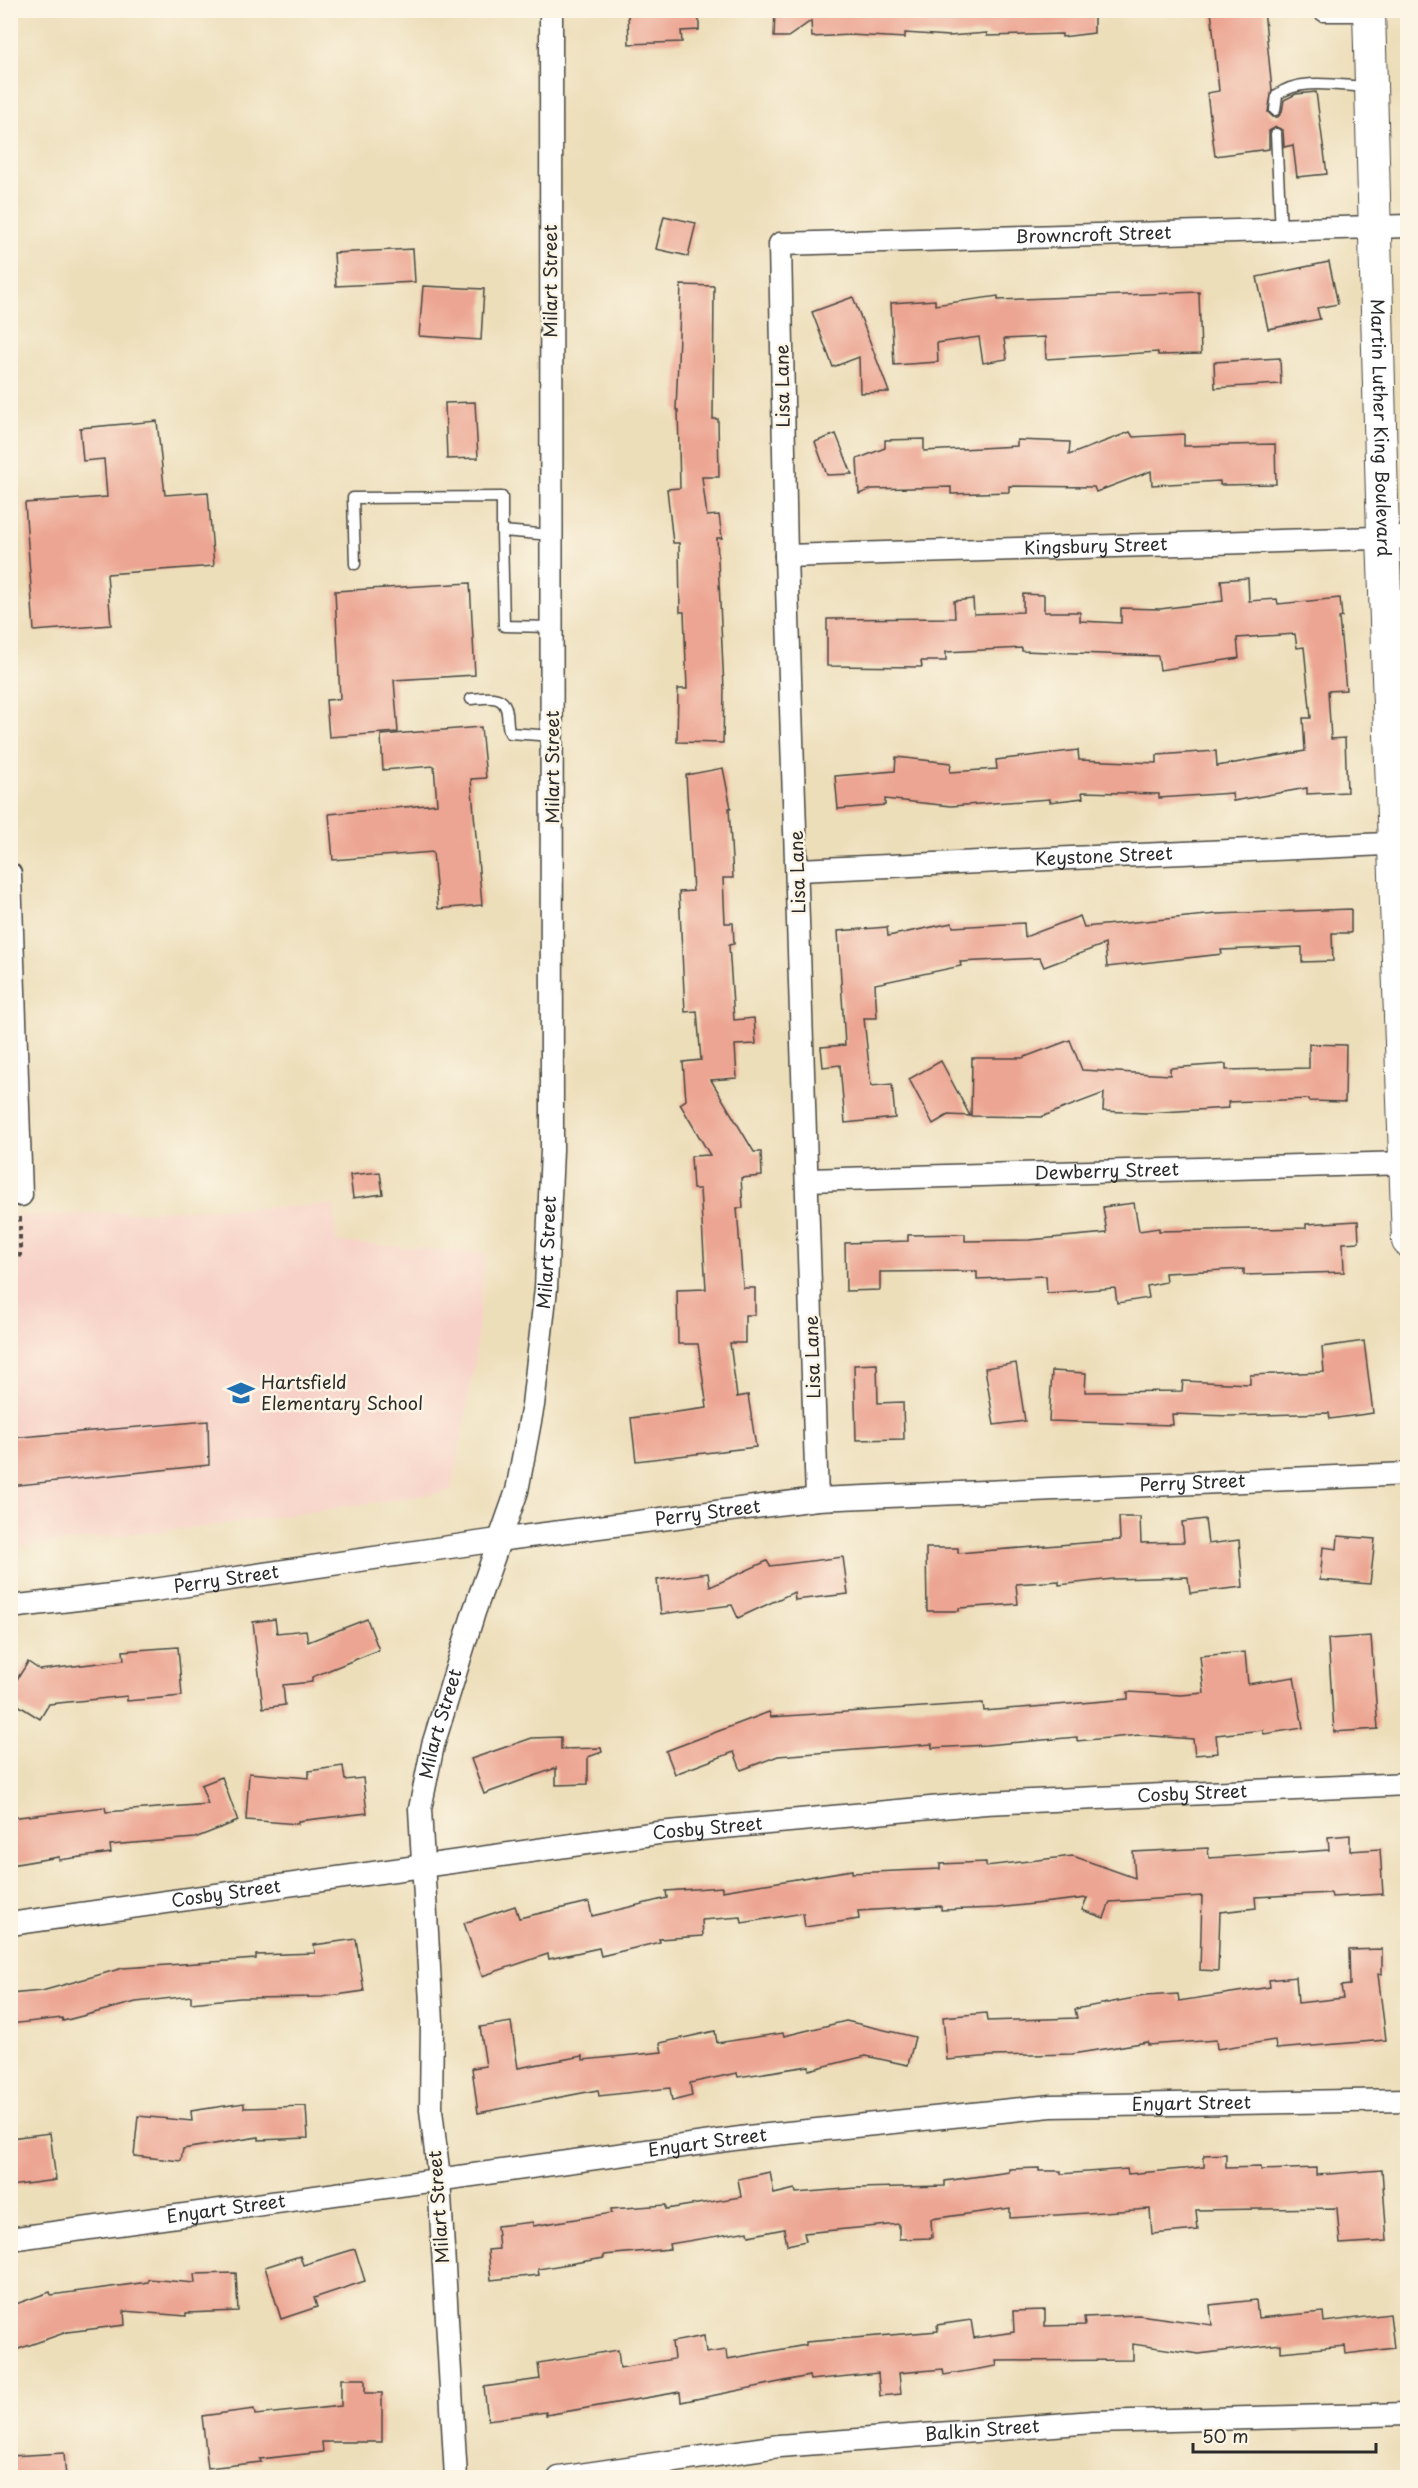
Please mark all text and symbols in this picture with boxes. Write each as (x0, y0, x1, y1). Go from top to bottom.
street label: Browncroft Street (1015, 218, 1172, 249)
street label: Milart Street (536, 224, 563, 338)
street label: Martin Luther King Boulevard (1365, 299, 1399, 557)
street label: Lisa Lane (767, 344, 796, 428)
street label: Kingsbury Street (1024, 529, 1168, 561)
street label: Milart Street (538, 710, 565, 824)
street label: Lisa Lane (782, 830, 811, 914)
street label: Keystone Street (1034, 838, 1173, 872)
street label: Dewberry Street (1034, 1154, 1179, 1186)
street label: Milart Street (529, 1195, 562, 1310)
street label: Lisa Lane (797, 1315, 826, 1399)
place label: Hartsfield Elementary School (261, 1368, 423, 1416)
school or university icon: Hartsfield Elementary School (226, 1378, 256, 1408)
street label: Perry Street (1139, 1466, 1246, 1497)
street label: Perry Street (653, 1491, 762, 1532)
street label: Perry Street (172, 1557, 280, 1599)
street label: Milart Street (411, 1665, 468, 1781)
street label: Cosby Street (1136, 1776, 1248, 1808)
street label: Cosby Street (651, 1808, 763, 1845)
street label: Cosby Street (169, 1871, 282, 1913)
street label: Enyart Street (1131, 2088, 1251, 2117)
street label: Enyart Street (646, 2120, 768, 2163)
street label: Milart Street (420, 2150, 455, 2265)
street label: Enyart Street (165, 2186, 287, 2229)
street label: Balkin Street (924, 2411, 1040, 2447)
scale bar (1193, 2416, 1376, 2454)
text: 50 m (1202, 2422, 1249, 2449)

